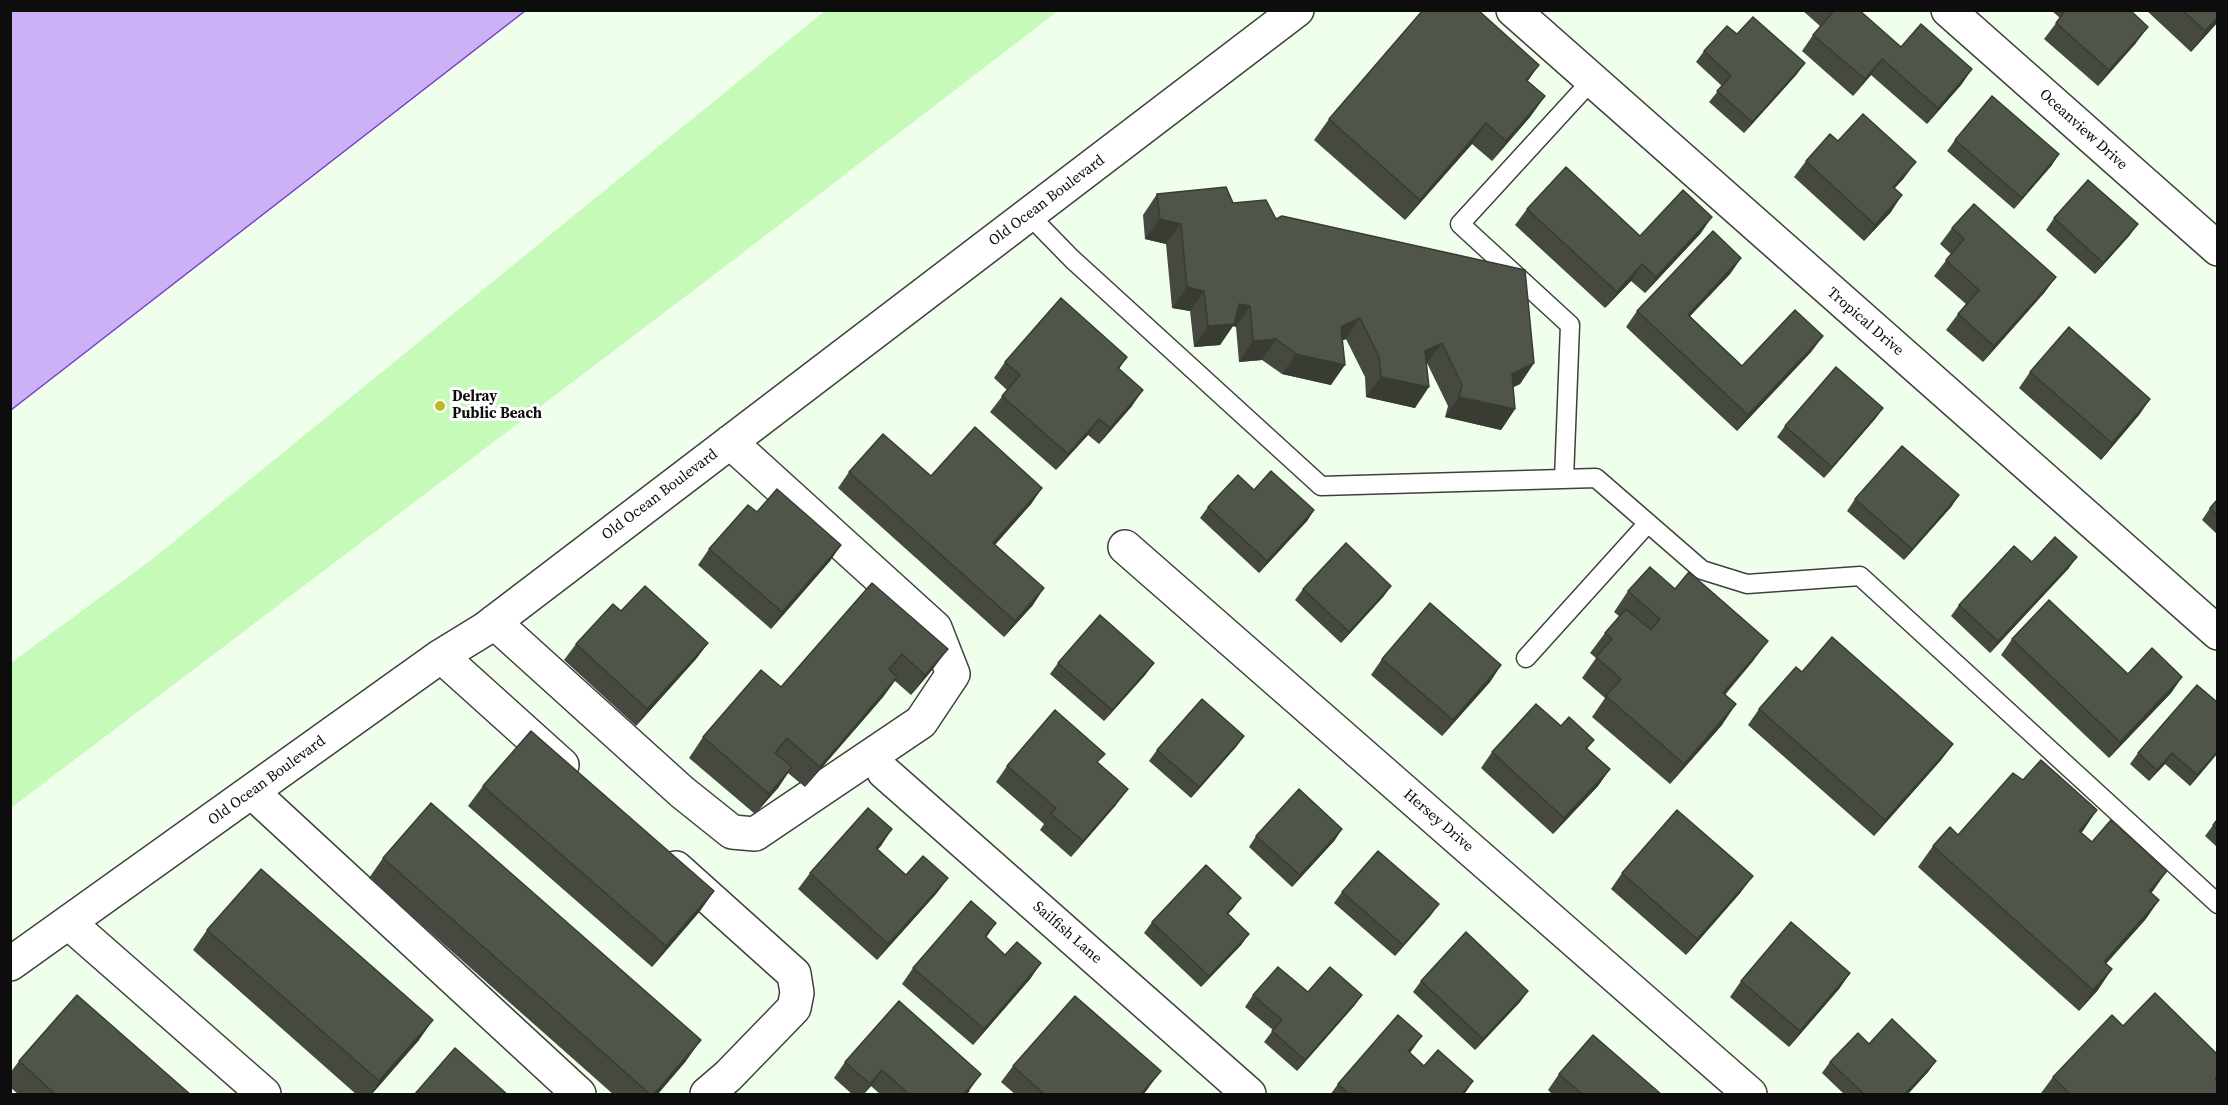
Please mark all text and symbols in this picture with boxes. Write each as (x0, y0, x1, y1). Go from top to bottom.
street label: Oceanview Drive (2035, 86, 2131, 174)
street label: Old Ocean Boulevard (985, 152, 1109, 250)
street label: Tropical Drive (1823, 284, 1907, 360)
place label: Delray Public Beach (452, 388, 542, 423)
marker: Delray Public Beach (433, 399, 447, 413)
street label: Old Ocean Boulevard (598, 446, 722, 544)
street label: Old Ocean Boulevard (205, 732, 329, 830)
street label: Hersey Drive (1399, 786, 1477, 856)
street label: Sailfish Lane (1029, 898, 1105, 968)

